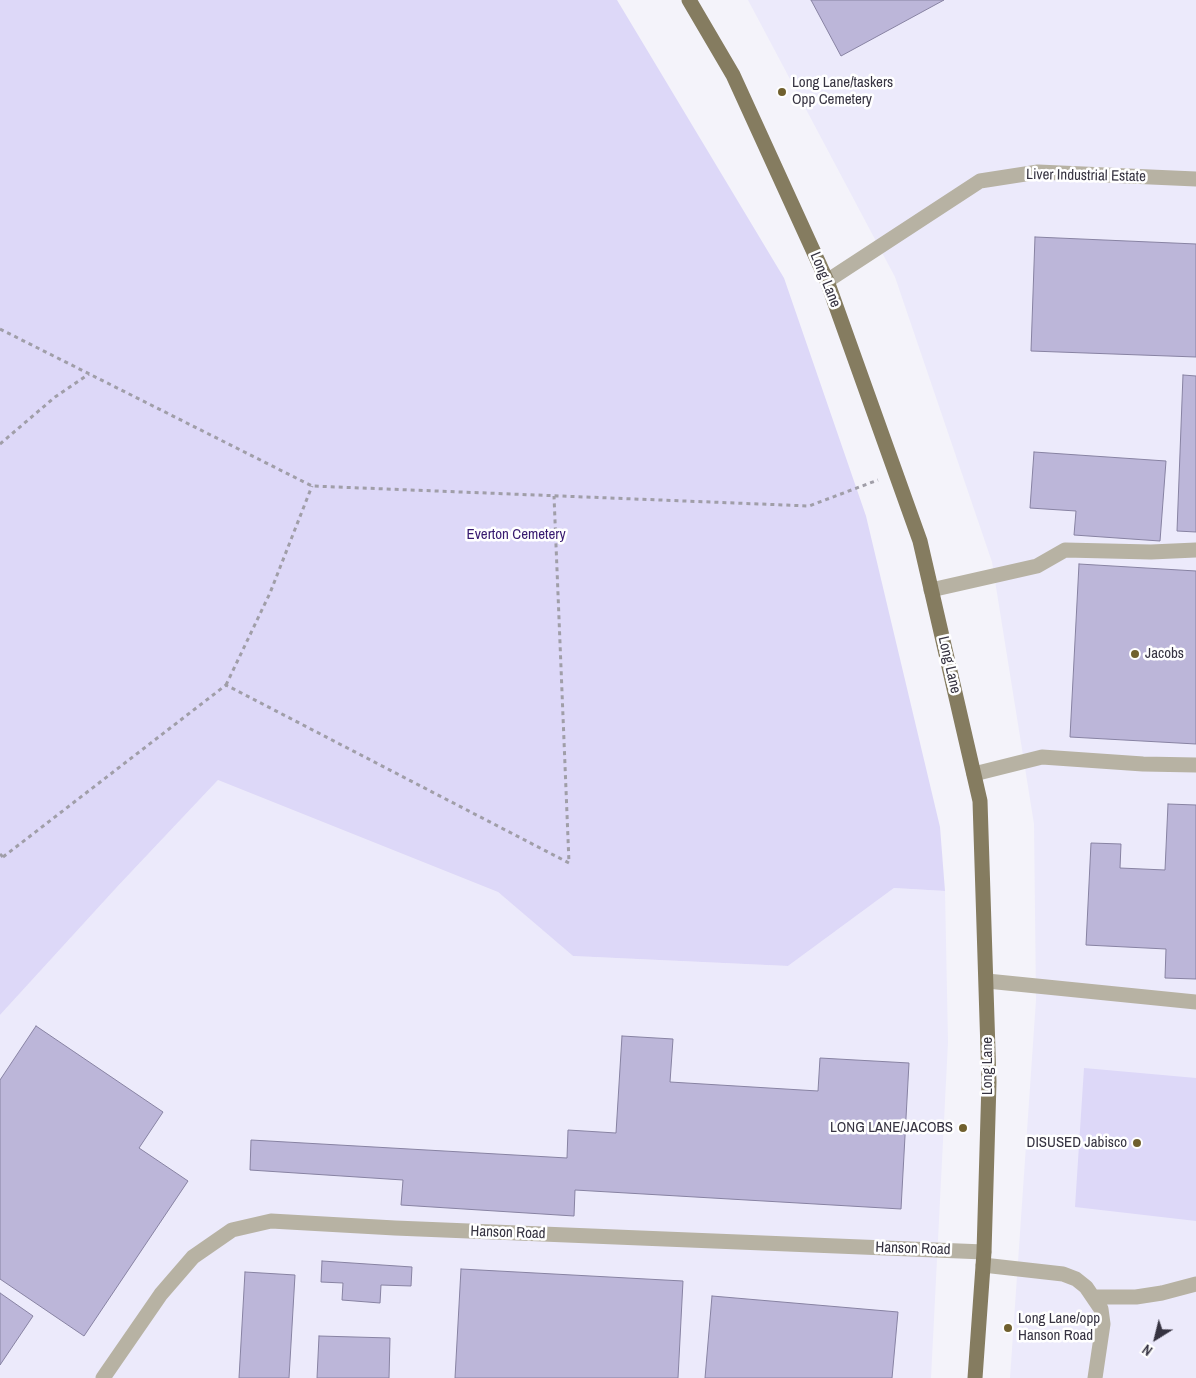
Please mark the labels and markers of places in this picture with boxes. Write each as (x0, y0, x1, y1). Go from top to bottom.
place label: Long Lane/taskers Opp Cemetery (792, 74, 893, 109)
marker: Long Lane/taskers Opp Cemetery (776, 86, 788, 98)
place label: Jacobs (1145, 645, 1184, 663)
marker: Jacobs (1129, 648, 1141, 660)
place label: LONG LANE/JACOBS (830, 1119, 953, 1137)
marker: LONG LANE/JACOBS (957, 1122, 969, 1134)
place label: DISUSED Jabisco (1027, 1134, 1127, 1152)
marker: DISUSED Jabisco (1131, 1137, 1143, 1149)
place label: Long Lane/opp Hanson Road (1018, 1310, 1100, 1345)
marker: Long Lane/opp Hanson Road (1002, 1322, 1014, 1334)

